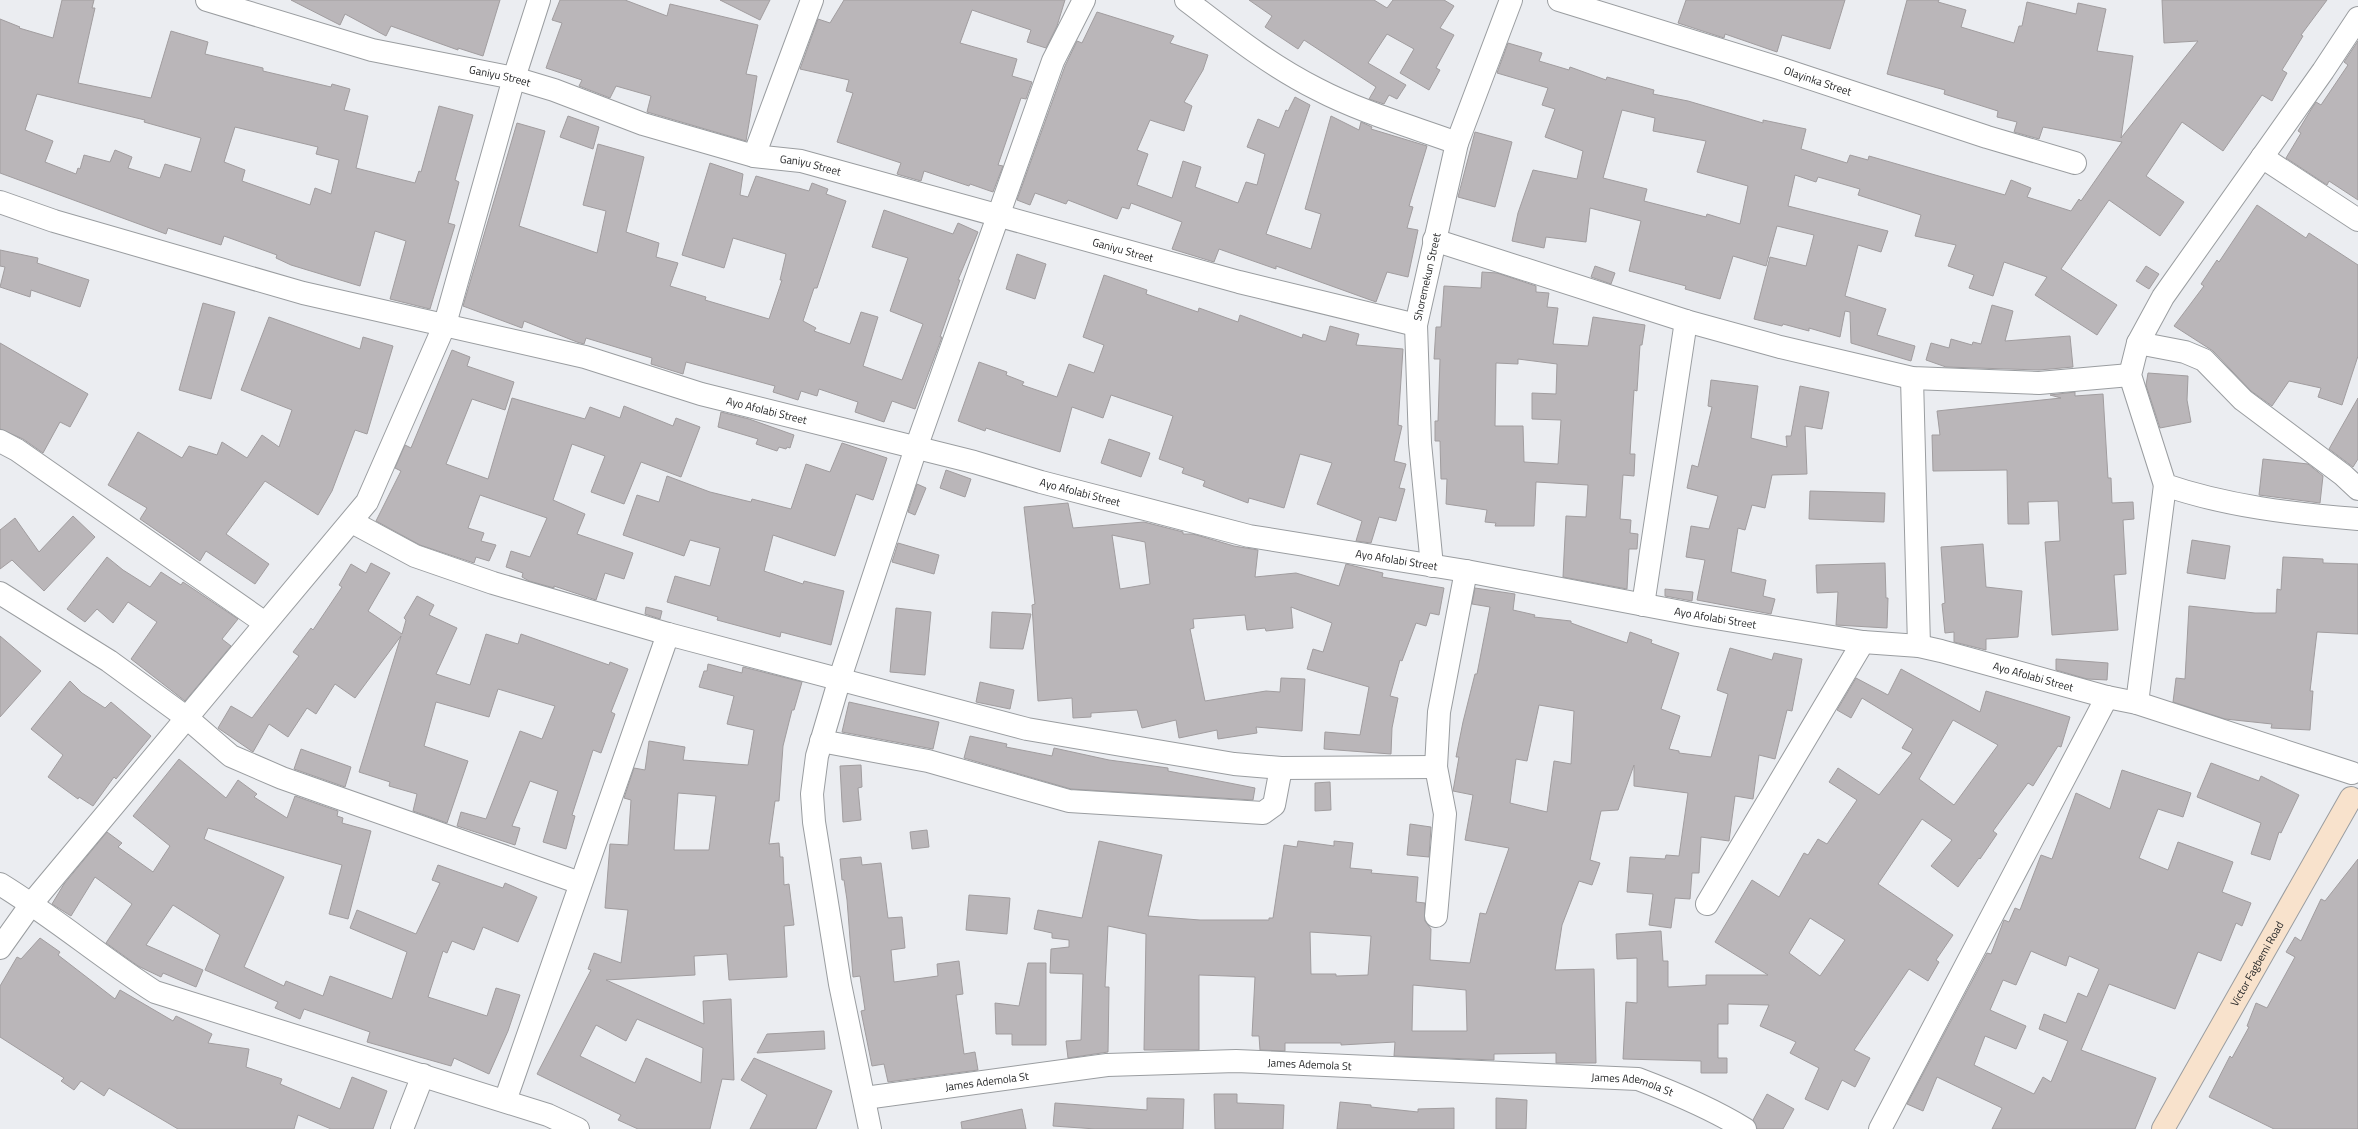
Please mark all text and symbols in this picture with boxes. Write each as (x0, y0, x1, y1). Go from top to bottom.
street label: Ganiyu Street (468, 61, 533, 91)
street label: Olayinka Street (1782, 62, 1854, 100)
street label: Ganiyu Street (779, 151, 843, 180)
street label: Shoremekun Street (1409, 231, 1445, 322)
street label: Ganiyu Street (1091, 234, 1155, 266)
street label: Ayo Afolabi Street (725, 393, 809, 428)
street label: Ayo Afolabi Street (1038, 474, 1122, 510)
street label: Ayo Afolabi Street (1354, 545, 1439, 574)
street label: Ayo Afolabi Street (1673, 603, 1758, 633)
street label: Ayo Afolabi Street (1991, 658, 2075, 695)
street label: Victor Fagbemi Road (2226, 918, 2287, 1009)
street label: James Ademola St (1267, 1054, 1352, 1074)
street label: James Ademola St (944, 1068, 1030, 1095)
street label: James Ademola St (1591, 1069, 1676, 1100)

